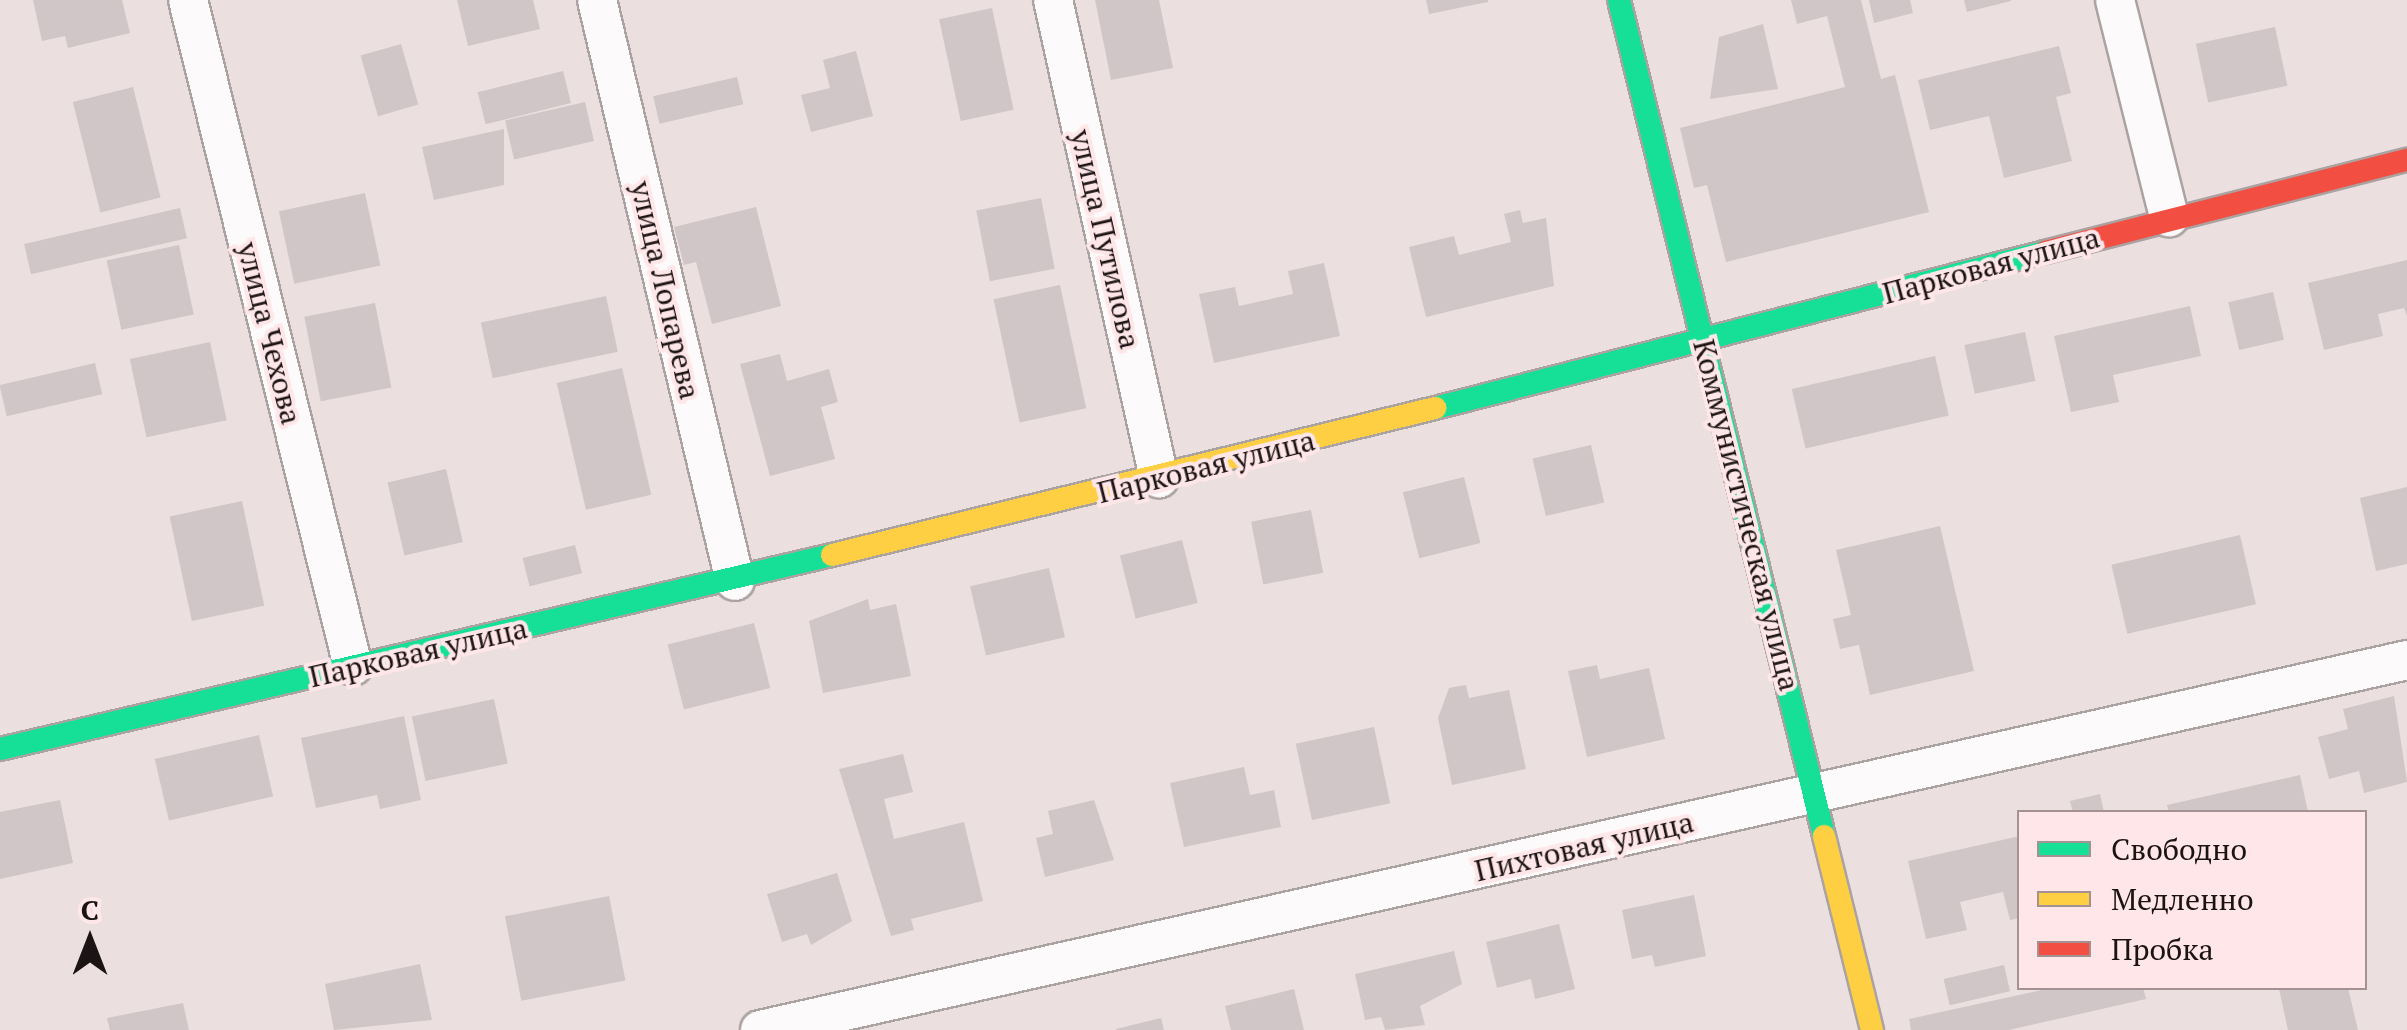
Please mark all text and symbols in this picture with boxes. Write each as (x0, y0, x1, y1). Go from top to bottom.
street label: улица Путилова (1063, 126, 1149, 352)
street label: улица Лопарева (623, 177, 709, 403)
street label: Парковая улица (1879, 219, 2103, 311)
street label: улица Чехова (230, 238, 310, 428)
street label: Коммунистическая улица (1686, 336, 1808, 694)
street label: Парковая улица (1093, 422, 1319, 510)
street label: Парковая улица (305, 609, 531, 695)
street label: Пихтовая улица (1471, 803, 1697, 889)
legend (2017, 810, 2367, 990)
text: Свободно (2111, 829, 2247, 869)
text: Медленно (2111, 879, 2254, 919)
north arrow (40, 890, 140, 990)
text: С (81, 891, 99, 928)
text: Пробка (2111, 929, 2214, 969)

